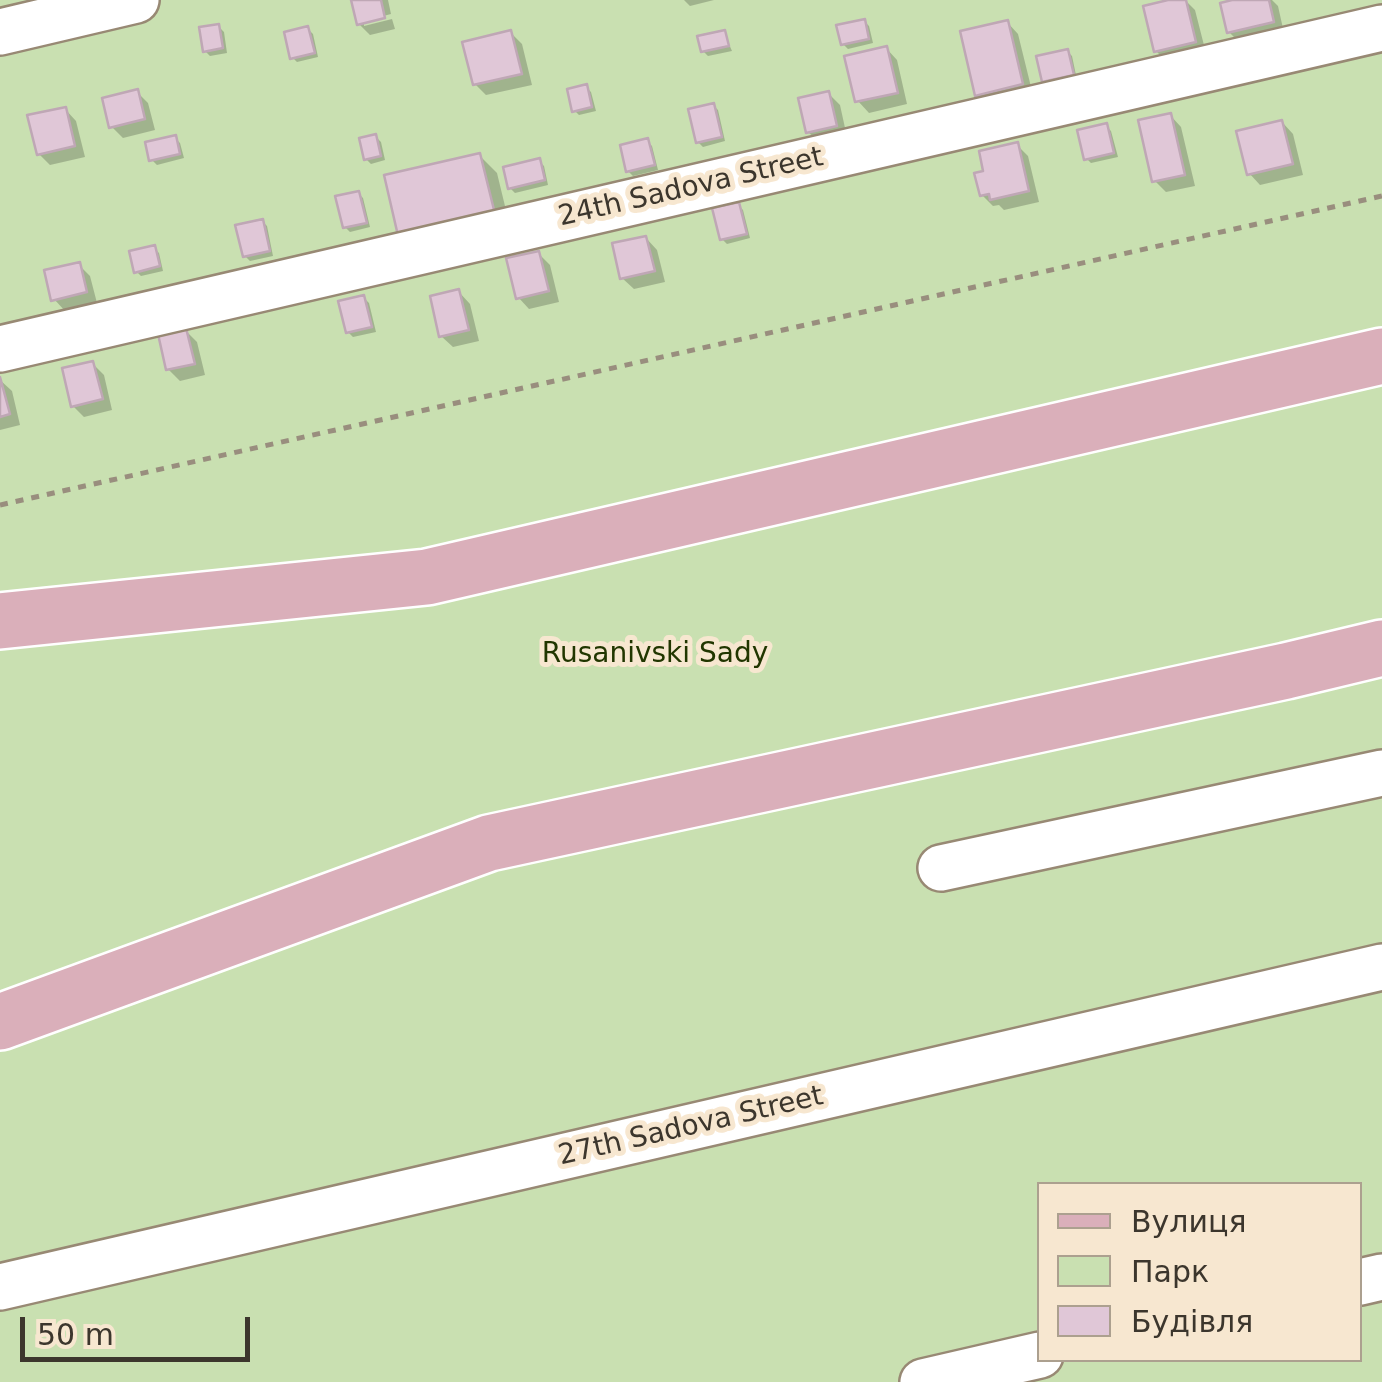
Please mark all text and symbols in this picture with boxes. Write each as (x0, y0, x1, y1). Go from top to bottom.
street label: 24th Sadova Street (555, 141, 827, 235)
park label: Rusanivski Sady (542, 638, 768, 672)
street label: 27th Sadova Street (555, 1080, 827, 1174)
legend (1037, 1182, 1362, 1362)
text: Вулиця (1131, 1204, 1246, 1239)
text: Парк (1131, 1254, 1209, 1289)
scale bar (25, 1297, 255, 1359)
text: Будівля (1131, 1304, 1253, 1339)
text: 50 m (37, 1317, 114, 1352)

